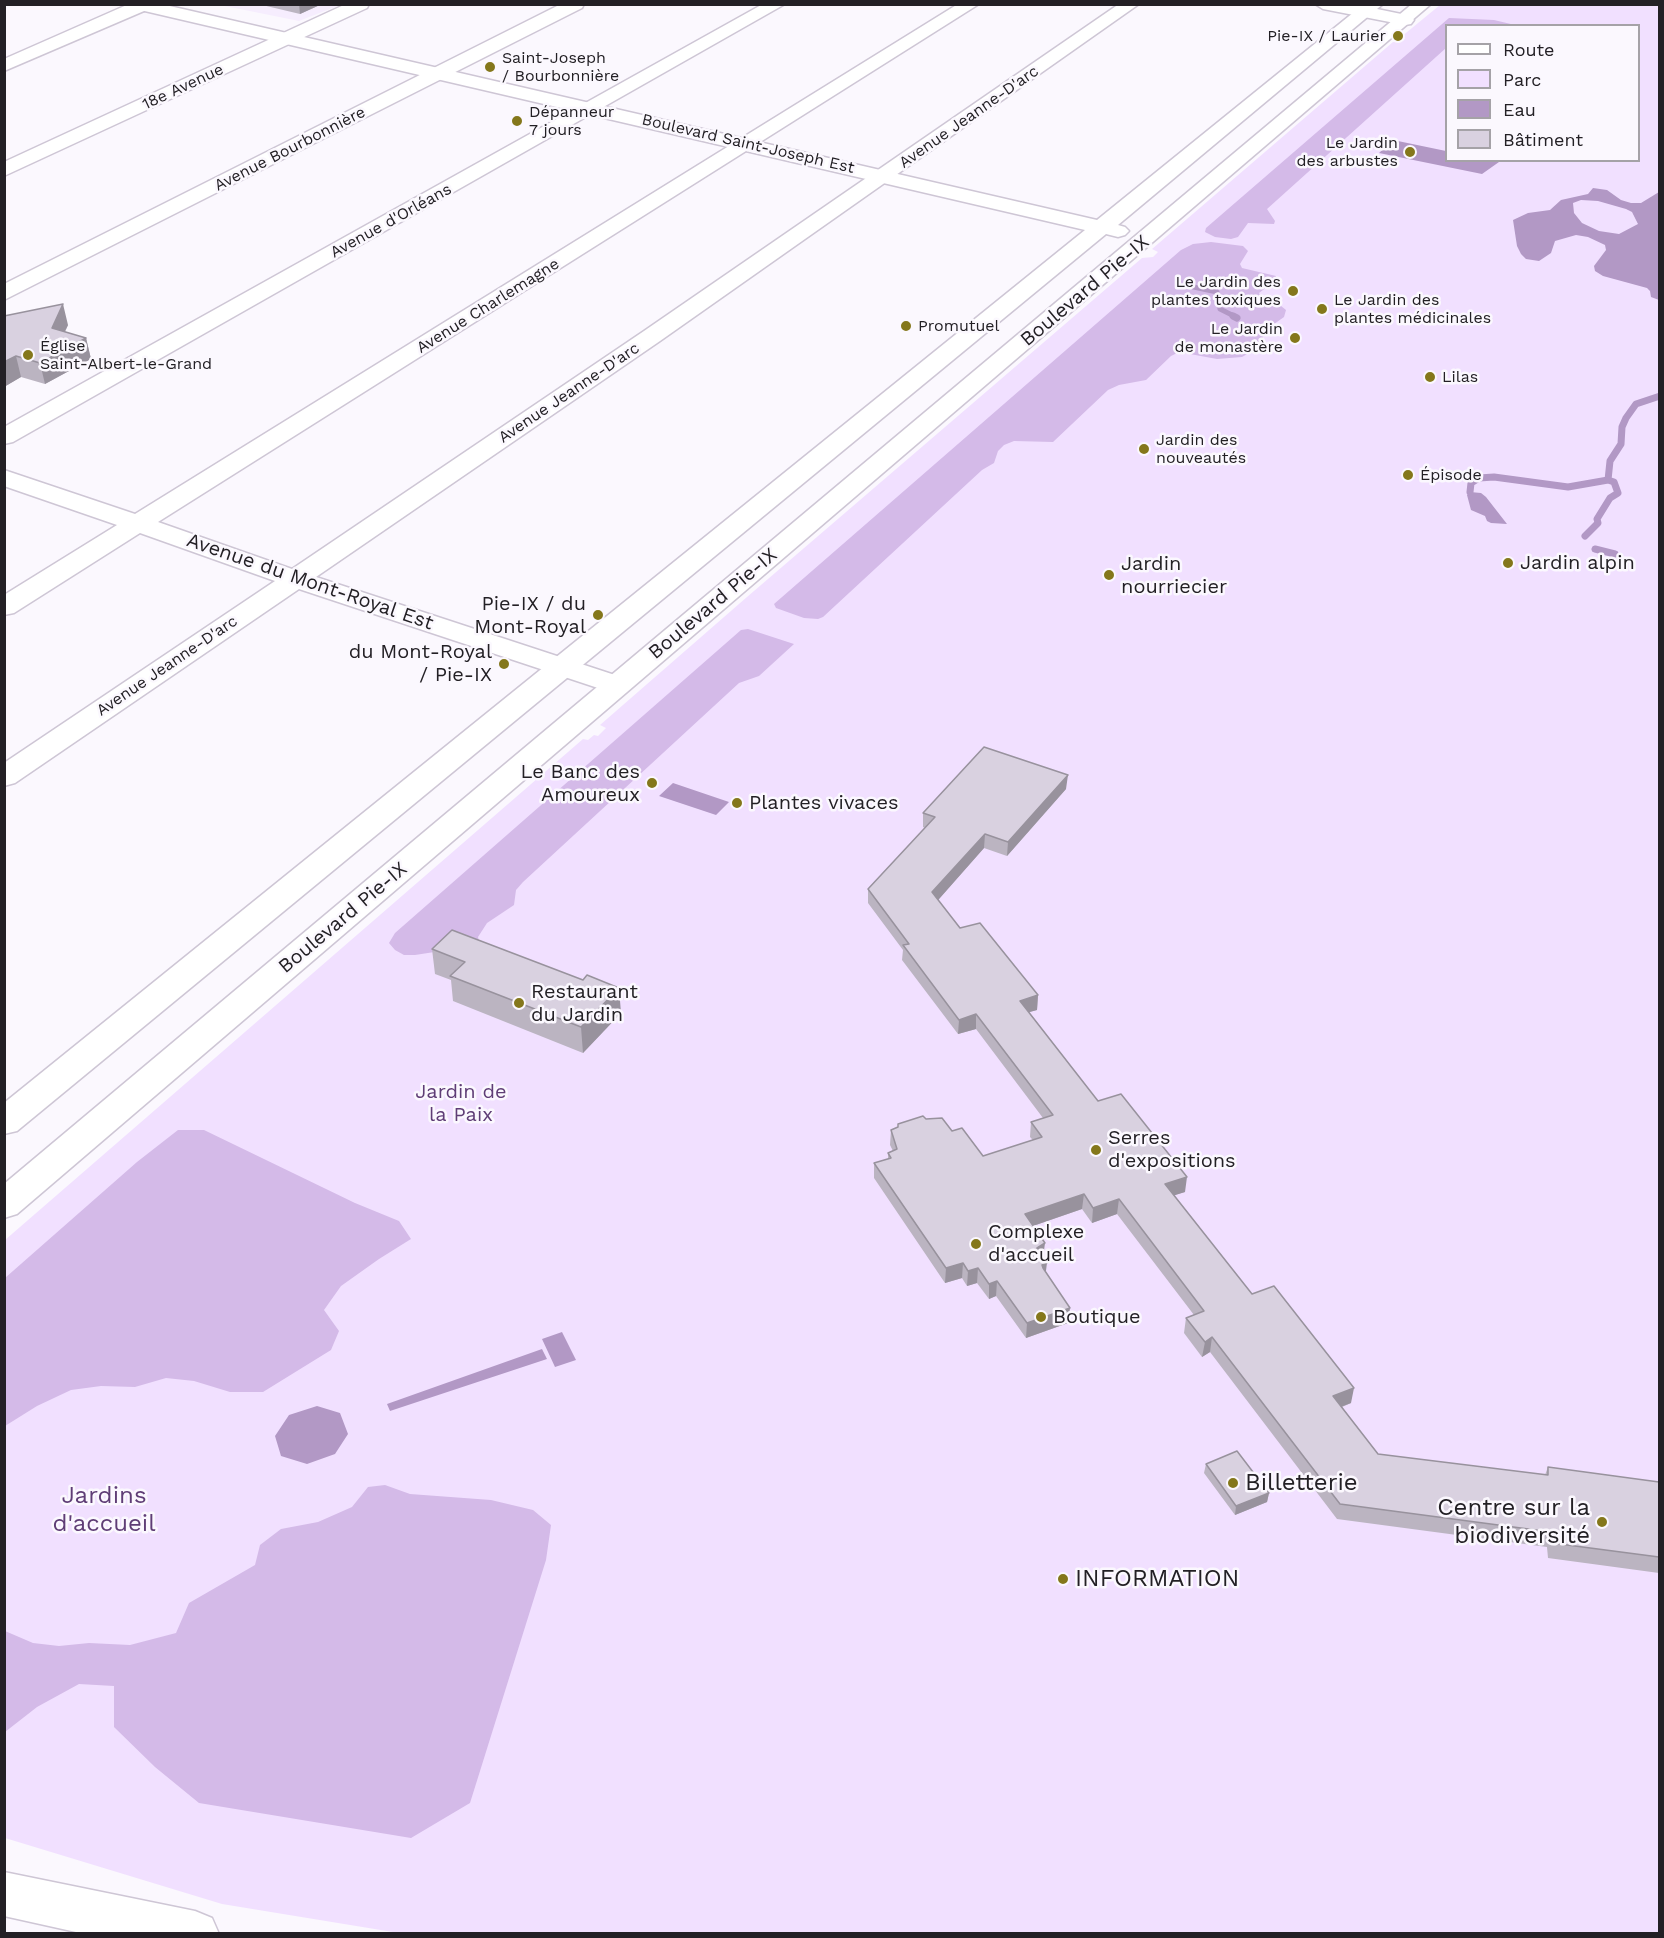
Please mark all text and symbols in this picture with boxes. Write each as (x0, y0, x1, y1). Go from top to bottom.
legend (1445, 24, 1640, 162)
place label: Pie-IX / Laurier (1267, 26, 1386, 46)
marker: Pie-IX / Laurier (1391, 29, 1405, 43)
text: Route (1503, 39, 1555, 60)
place label: Saint-Joseph / Bourbonnière (502, 48, 619, 86)
street label: 18e Avenue (139, 60, 227, 114)
marker: Saint-Joseph / Bourbonnière (483, 60, 497, 74)
street label: Avenue Jeanne-D'arc (896, 62, 1042, 172)
text: Parc (1503, 69, 1541, 90)
text: Eau (1503, 99, 1536, 120)
place label: Dépanneur 7 jours (529, 102, 614, 140)
street label: Avenue Bourbonnière (211, 103, 369, 195)
street label: Boulevard Saint-Joseph Est (640, 110, 856, 178)
marker: Dépanneur 7 jours (510, 114, 524, 128)
text: Bâtiment (1503, 129, 1583, 150)
place label: Le Jardin des arbustes (1297, 133, 1398, 171)
marker: Le Jardin des arbustes (1403, 145, 1417, 159)
street label: Avenue d'Orléans (327, 180, 455, 262)
street label: Boulevard Pie-IX (1016, 230, 1154, 352)
street label: Avenue Charlemagne (413, 254, 563, 358)
place label: Le Jardin des plantes toxiques (1151, 272, 1281, 310)
marker: Le Jardin des plantes toxiques (1286, 284, 1300, 298)
place label: Le Jardin des plantes médicinales (1334, 290, 1491, 328)
marker: Le Jardin des plantes médicinales (1315, 302, 1329, 316)
place label: Promutuel (918, 316, 999, 336)
marker: Promutuel (899, 319, 913, 333)
place label: Le Jardin de monastère (1175, 319, 1283, 357)
marker: Le Jardin de monastère (1288, 331, 1302, 345)
place label: Église Saint-Albert-le-Grand (40, 336, 212, 374)
street label: Avenue Jeanne-D'arc (495, 339, 643, 447)
marker: Église Saint-Albert-le-Grand (21, 348, 35, 362)
place label: Lilas (1442, 367, 1478, 387)
marker: Lilas (1423, 370, 1437, 384)
place label: Jardin des nouveautés (1156, 430, 1246, 468)
marker: Jardin des nouveautés (1137, 442, 1151, 456)
place label: Épisode (1420, 465, 1482, 485)
marker: Épisode (1401, 468, 1415, 482)
street label: Avenue du Mont-Royal Est (183, 528, 437, 636)
street label: Boulevard Pie-IX (644, 543, 782, 665)
place label: Jardin alpin (1520, 551, 1635, 575)
place label: Jardin nourriecier (1121, 552, 1227, 599)
marker: Jardin alpin (1501, 556, 1515, 570)
marker: Jardin nourriecier (1102, 568, 1116, 582)
place label: Pie-IX / du Mont-Royal (474, 592, 586, 639)
marker: Pie-IX / du Mont-Royal (591, 608, 605, 622)
street label: Avenue Jeanne-D'arc (93, 612, 241, 720)
place label: du Mont-Royal / Pie-IX (349, 640, 492, 687)
marker: du Mont-Royal / Pie-IX (497, 657, 511, 671)
place label: Le Banc des Amoureux (521, 760, 640, 807)
marker: Le Banc des Amoureux (645, 776, 659, 790)
place label: Plantes vivaces (749, 791, 899, 815)
marker: Plantes vivaces (730, 796, 744, 810)
street label: Boulevard Pie-IX (274, 857, 412, 979)
place label: Restaurant du Jardin (531, 980, 638, 1027)
marker: Restaurant du Jardin (512, 996, 526, 1010)
park label: Jardin de la Paix (415, 1080, 507, 1127)
place label: Serres d'expositions (1108, 1126, 1236, 1173)
marker: Serres d'expositions (1089, 1143, 1103, 1157)
place label: Complexe d'accueil (988, 1220, 1084, 1267)
marker: Complexe d'accueil (969, 1237, 983, 1251)
place label: Boutique (1053, 1305, 1141, 1329)
marker: Boutique (1034, 1310, 1048, 1324)
place label: Billetterie (1245, 1469, 1358, 1497)
marker: Billetterie (1226, 1476, 1240, 1490)
park label: Jardins d'accueil (52, 1482, 156, 1538)
place label: Centre sur la biodiversité (1437, 1494, 1590, 1550)
marker: Centre sur la biodiversité (1595, 1515, 1609, 1529)
place label: INFORMATION (1075, 1565, 1239, 1593)
marker: INFORMATION (1056, 1572, 1070, 1586)

